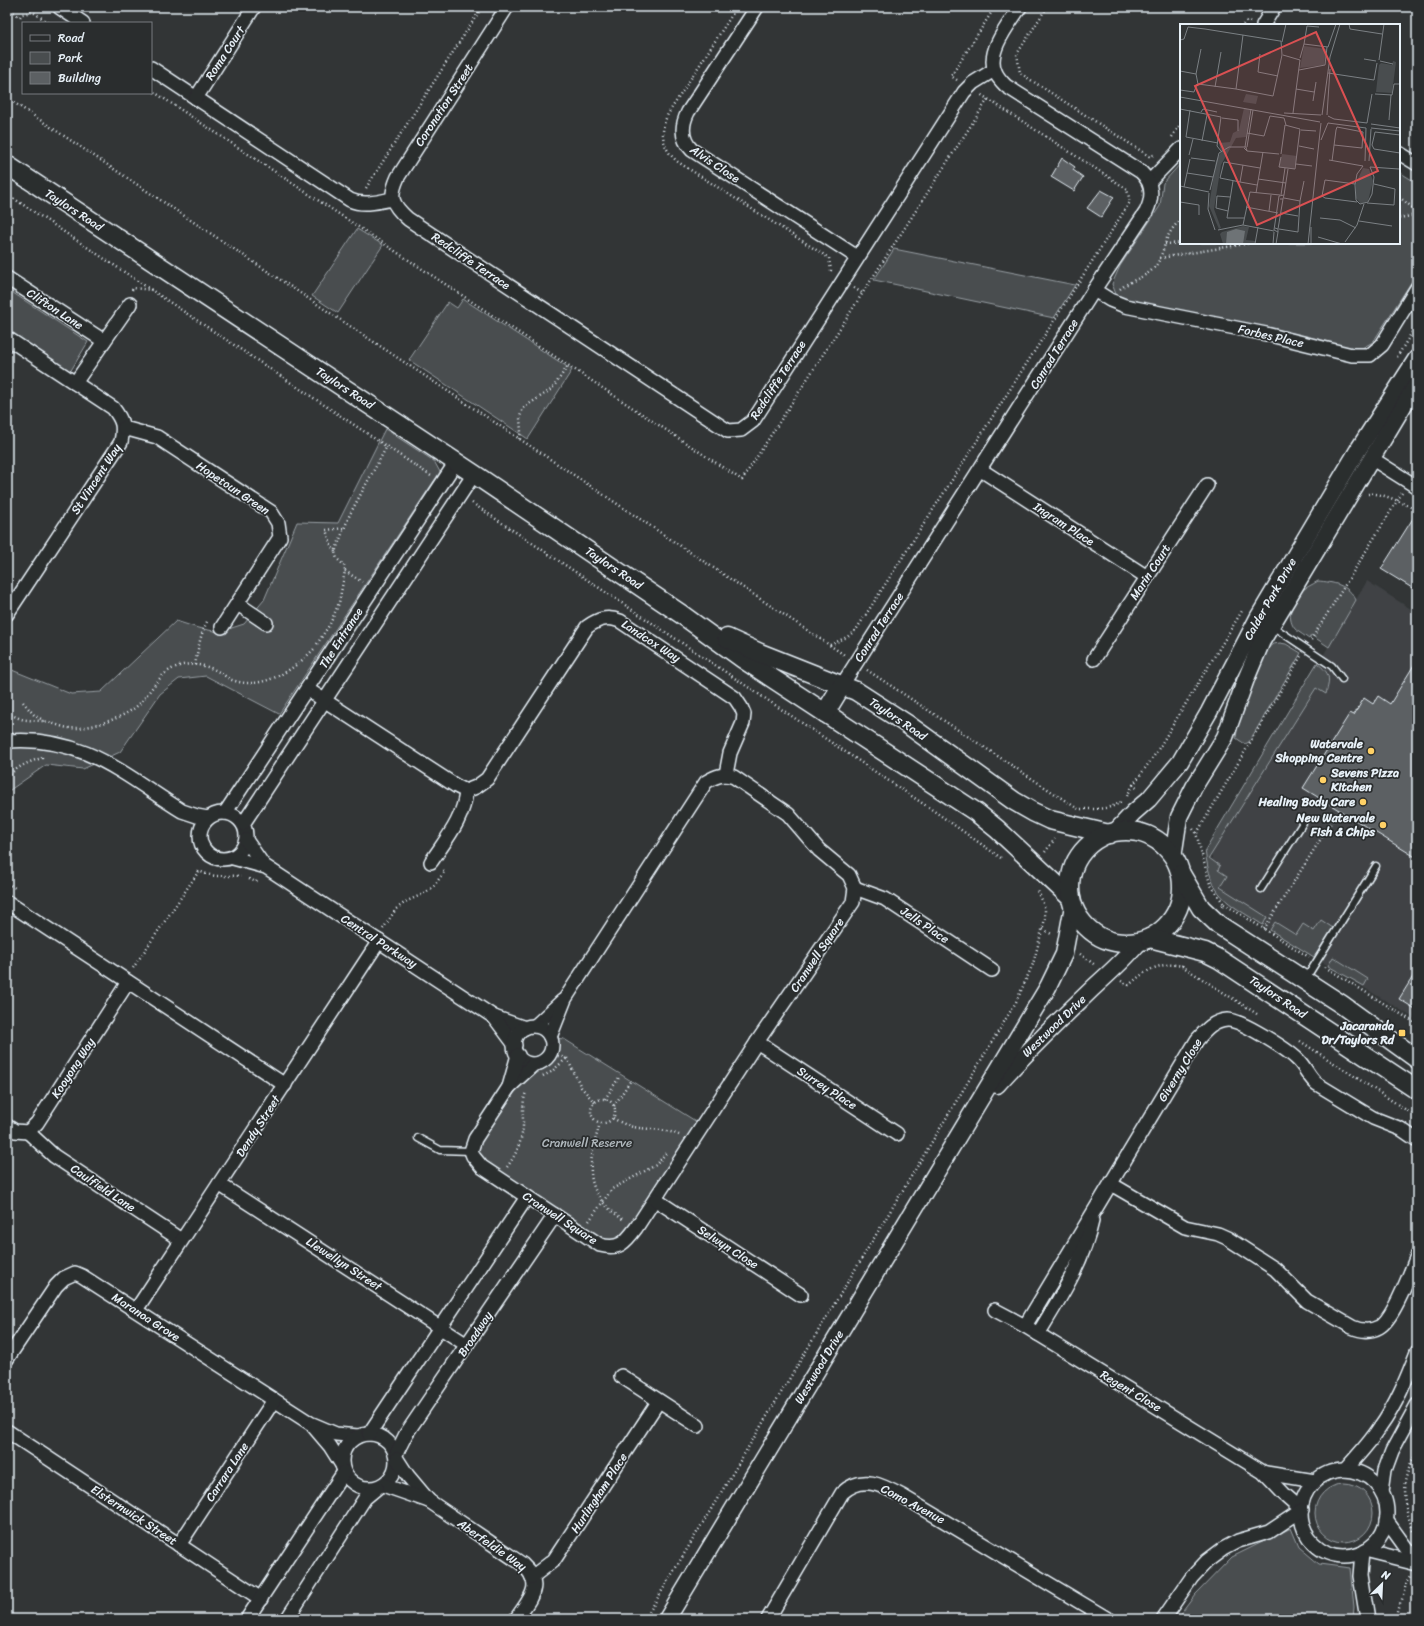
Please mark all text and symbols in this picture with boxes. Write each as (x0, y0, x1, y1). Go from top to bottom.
street label: Roma Court (199, 20, 252, 85)
legend (22, 22, 152, 94)
inset map (1180, 24, 1400, 244)
text: Road (58, 27, 85, 49)
text: Park (58, 47, 83, 69)
street label: Coronation Street (409, 59, 479, 151)
text: Building (58, 67, 101, 89)
street label: Alvis Close (685, 139, 745, 189)
street label: Taylors Road (40, 183, 108, 238)
street label: Redcliffe Terrace (427, 226, 515, 296)
street label: Clifton Lane (22, 282, 88, 336)
street label: Conrad Terrace (1024, 314, 1084, 394)
street label: Forbes Place (1236, 318, 1306, 354)
street label: Redcliffe Terrace (744, 335, 812, 424)
street label: Taylors Road (311, 361, 379, 416)
street label: St Vincent Way (65, 438, 128, 519)
street label: Hopetoun Green (192, 455, 275, 521)
street label: Ingram Place (1028, 495, 1099, 552)
street label: Marin Court (1123, 539, 1177, 605)
street label: Taylors Road (580, 540, 648, 596)
street label: Calder Park Drive (1237, 554, 1303, 644)
street label: Conrad Terrace (848, 588, 910, 666)
street label: The Entrance (313, 603, 369, 673)
street label: Landcox Way (617, 613, 686, 669)
street label: Taylors Road (864, 691, 932, 747)
place label: Watervale Shopping Centre (1274, 733, 1364, 769)
marker: Watervale Shopping Centre (1366, 746, 1376, 756)
place label: Sevens Pizza Kitchen (1330, 762, 1399, 798)
marker: Sevens Pizza Kitchen (1318, 775, 1328, 785)
place label: Healing Body Care (1257, 791, 1355, 813)
marker: Healing Body Care (1358, 797, 1368, 807)
place label: New Watervale Fish & Chips (1296, 807, 1376, 843)
marker: New Watervale Fish & Chips (1378, 820, 1388, 830)
street label: Jells Place (895, 900, 954, 950)
street label: Central Parkway (336, 908, 423, 975)
street label: Cranwell Square (784, 913, 850, 997)
street label: Taylors Road (1244, 969, 1312, 1025)
street label: Westwood Drive (1016, 989, 1092, 1063)
place label: Jacaranda Dr/Taylors Rd (1321, 1015, 1396, 1051)
marker: Jacaranda Dr/Taylors Rd (1397, 1028, 1407, 1038)
street label: Kooyong Way (45, 1033, 101, 1103)
street label: Giverny Close (1152, 1034, 1208, 1106)
street label: Surrey Place (792, 1060, 862, 1116)
street label: Dendy Street (230, 1090, 287, 1161)
park label: Cranwell Reserve (542, 1132, 632, 1154)
street label: Caulfield Lane (66, 1158, 140, 1218)
street label: Cranwell Square (518, 1185, 602, 1251)
street label: Selwyn Close (693, 1219, 763, 1275)
street label: Llewellyn Street (301, 1231, 388, 1298)
street label: Maranoa Grove (107, 1286, 185, 1348)
street label: Broadway (451, 1306, 499, 1361)
street label: Westwood Drive (788, 1326, 850, 1408)
street label: Regent Close (1096, 1364, 1166, 1418)
street label: Carrara Lane (199, 1438, 255, 1506)
street label: Hurlingham Place (565, 1448, 633, 1538)
street label: Como Avenue (877, 1478, 949, 1530)
street label: Elsternwick Street (86, 1479, 182, 1551)
street label: Aberfeldie Way (452, 1512, 532, 1578)
north arrow (1362, 1564, 1402, 1604)
text: N (1378, 1565, 1394, 1586)

